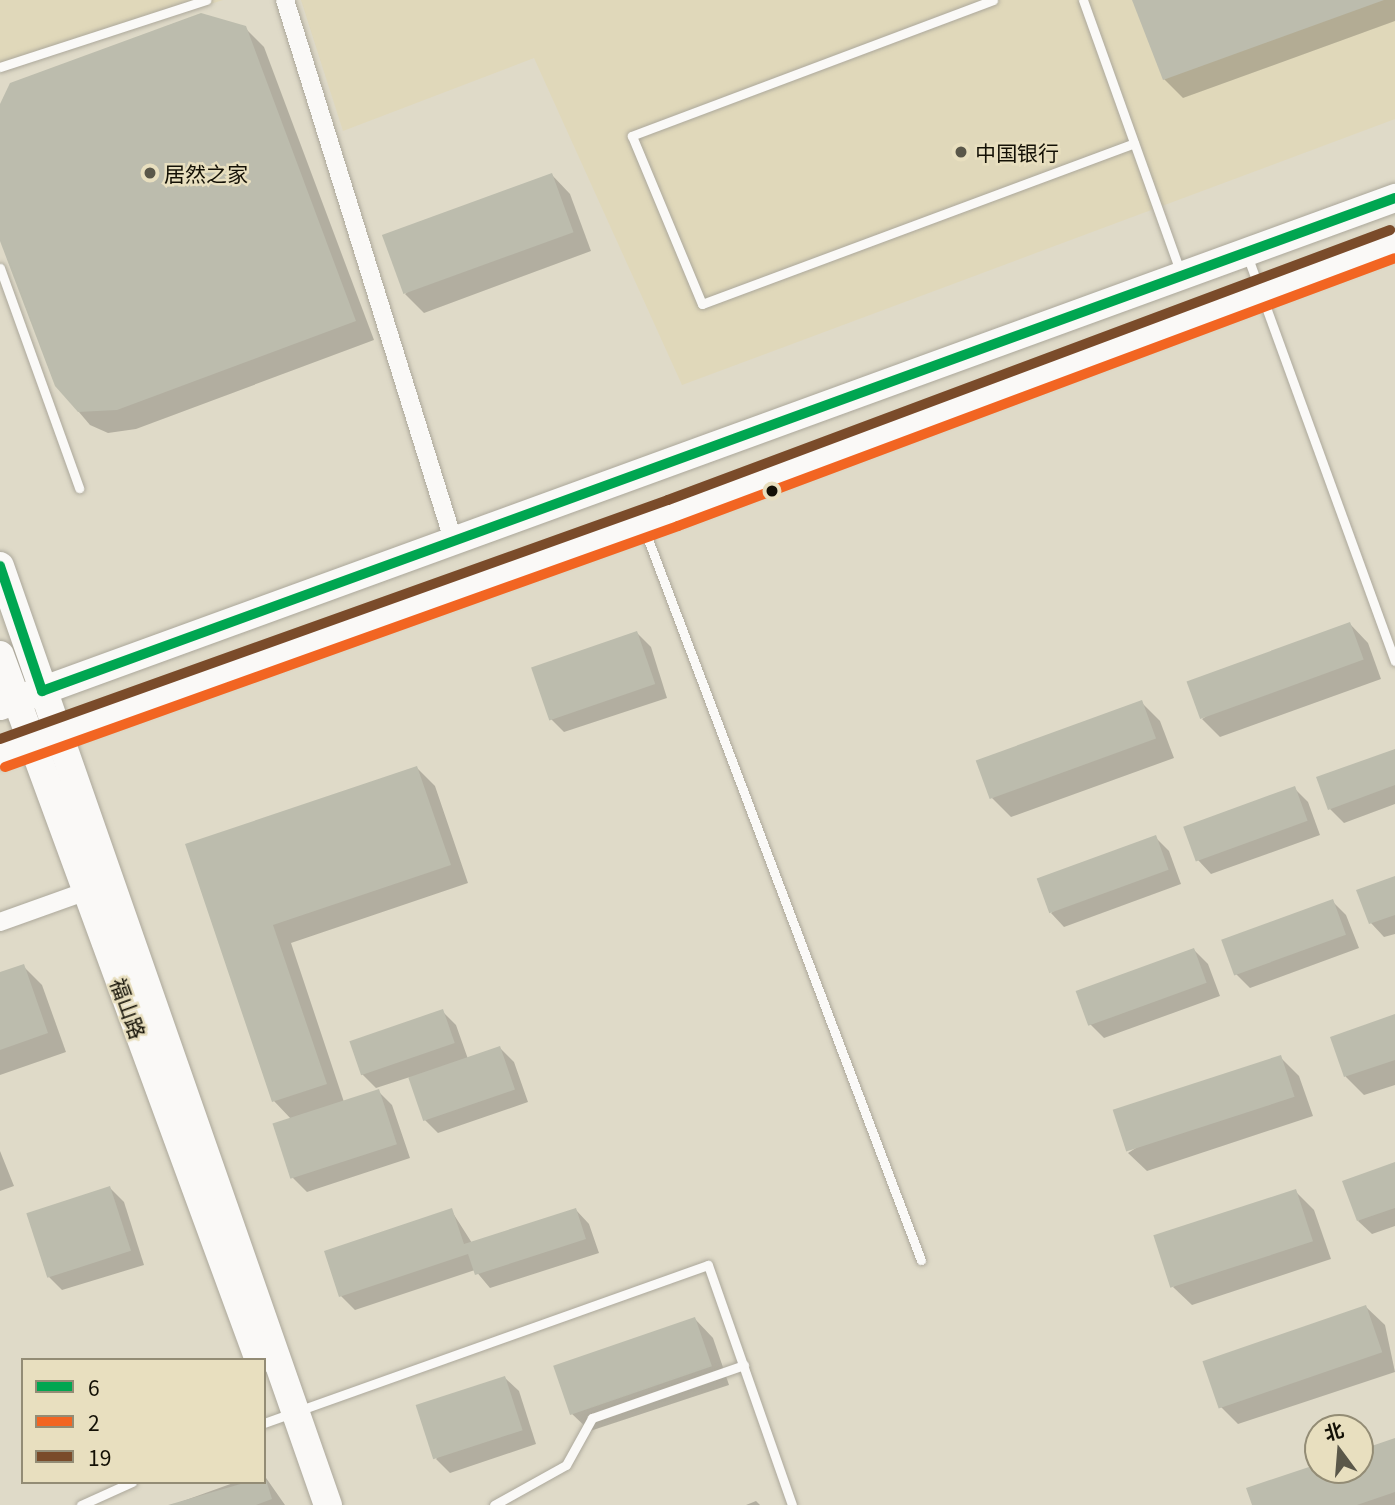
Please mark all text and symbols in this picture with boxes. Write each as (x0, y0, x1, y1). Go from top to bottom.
place label: 中国银行 (975, 139, 1059, 165)
marker: 中国银行 (953, 144, 969, 160)
place label: 居然之家 (164, 160, 248, 186)
marker: 居然之家 (142, 165, 158, 181)
unlabelled marker (765, 484, 779, 498)
street label: 福山路 (106, 974, 152, 1042)
legend (21, 1358, 266, 1484)
text: 6 (88, 1372, 100, 1402)
text: 2 (88, 1407, 100, 1437)
north arrow (1304, 1414, 1374, 1484)
text: 北 (1321, 1415, 1346, 1446)
text: 19 (88, 1442, 111, 1472)

